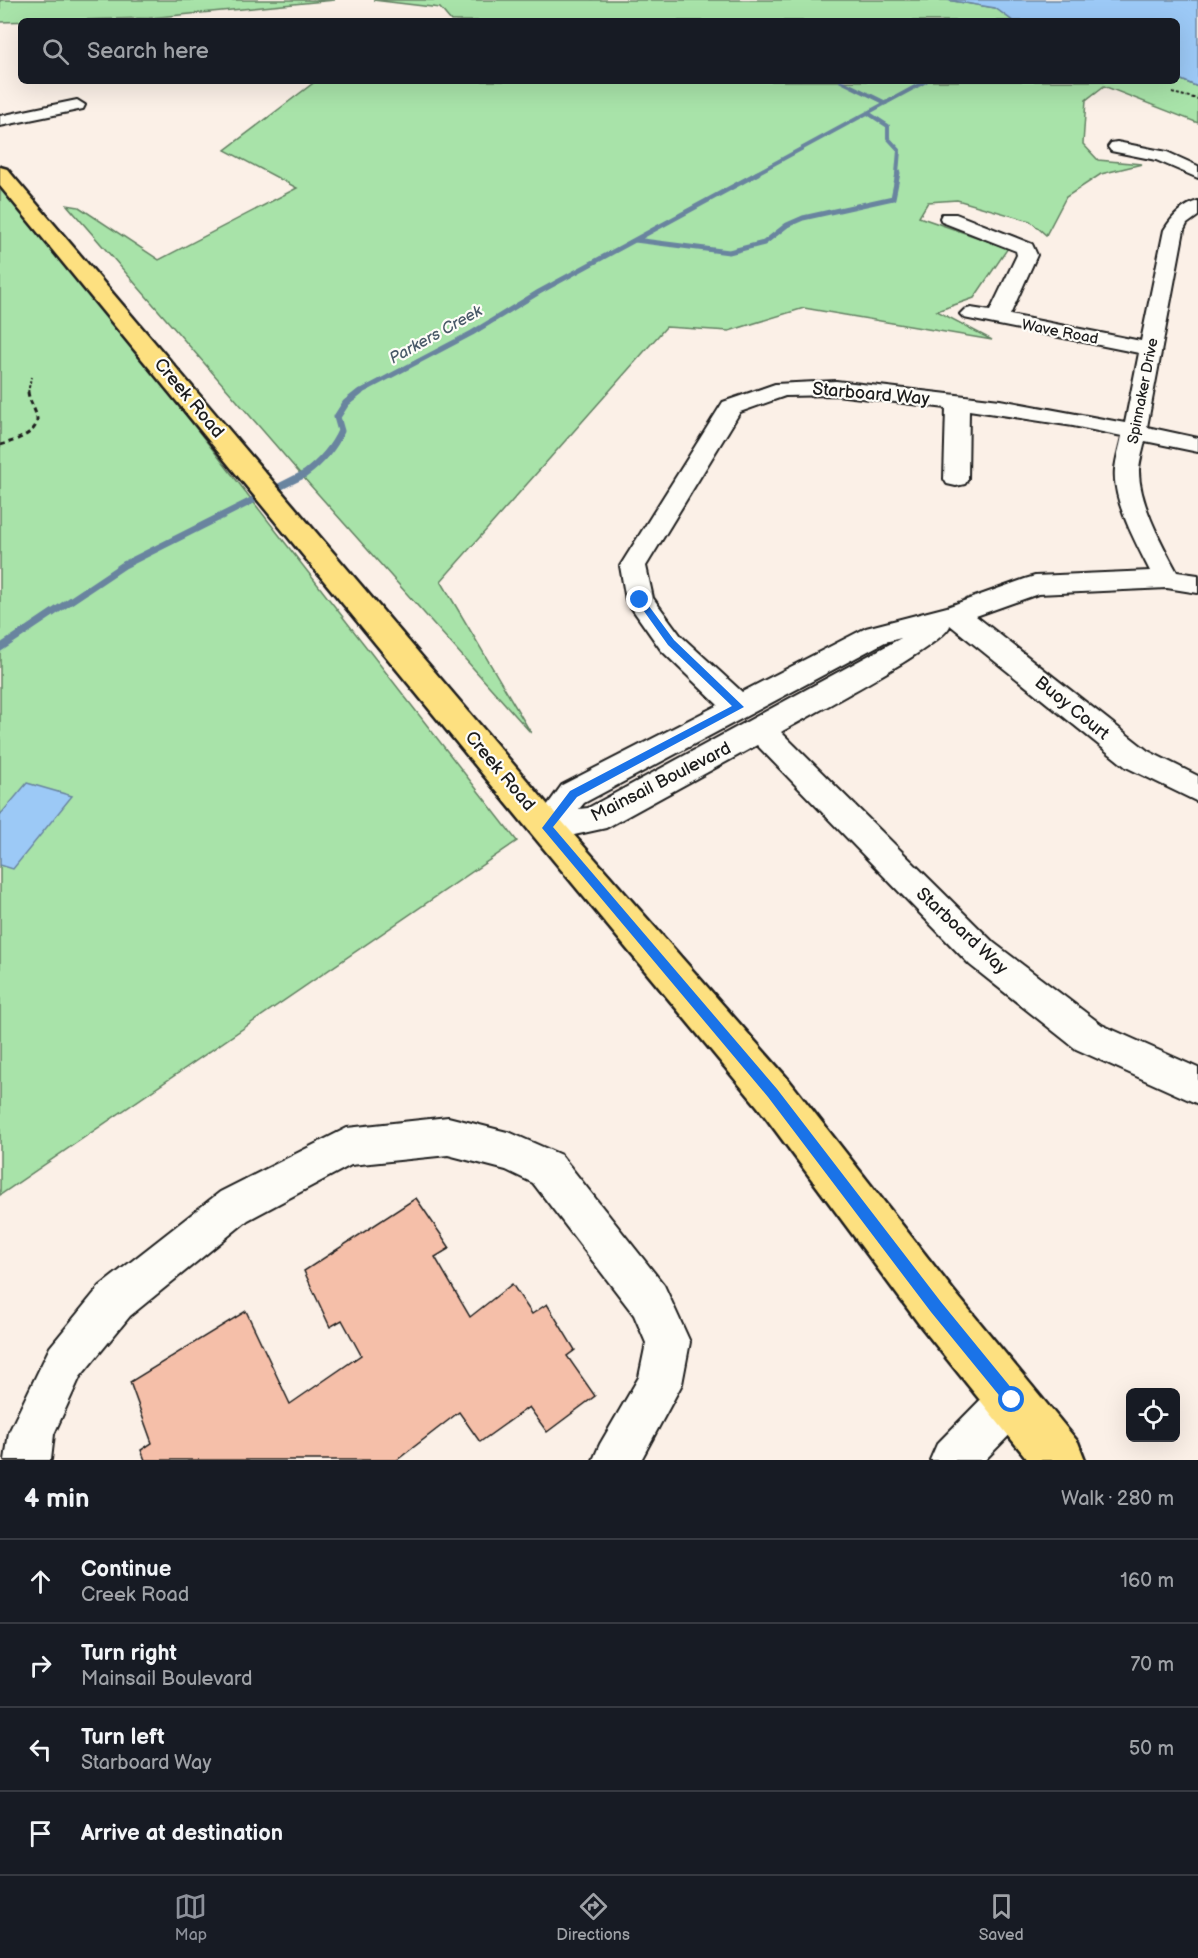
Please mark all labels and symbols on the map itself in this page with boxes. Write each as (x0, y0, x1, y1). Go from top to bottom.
water label: Parkers Creek (386, 301, 487, 368)
street label: Wave Road (1020, 315, 1100, 349)
street label: Spinnaker Drive (1123, 336, 1163, 446)
street label: Creek Road (150, 354, 228, 442)
street label: Starboard Way (812, 378, 931, 410)
route end (626, 586, 652, 612)
street label: Buoy Court (1031, 672, 1114, 745)
street label: Creek Road (461, 727, 539, 815)
street label: Mainsail Boulevard (588, 738, 734, 826)
street label: Starboard Way (912, 883, 1013, 979)
route start (998, 1386, 1024, 1412)

